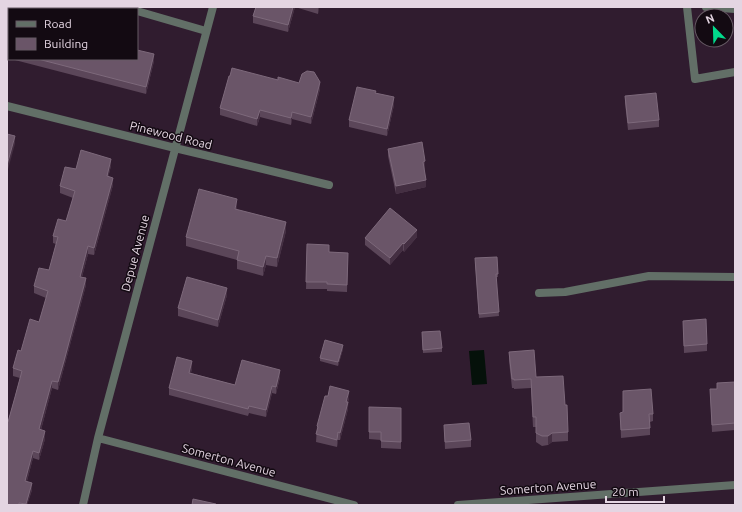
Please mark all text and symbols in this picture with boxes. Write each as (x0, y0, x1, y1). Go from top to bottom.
legend (8, 8, 138, 60)
north arrow (694, 8, 734, 48)
text: N (704, 12, 716, 26)
text: Road (44, 17, 72, 30)
text: Building (44, 37, 88, 50)
street label: Pinewood Road (129, 118, 213, 152)
street label: Depue Avenue (119, 213, 151, 293)
street label: Somerton Avenue (181, 441, 277, 479)
street label: Somerton Avenue (499, 477, 597, 497)
scale bar (606, 478, 664, 504)
text: 20 m (612, 485, 639, 498)

